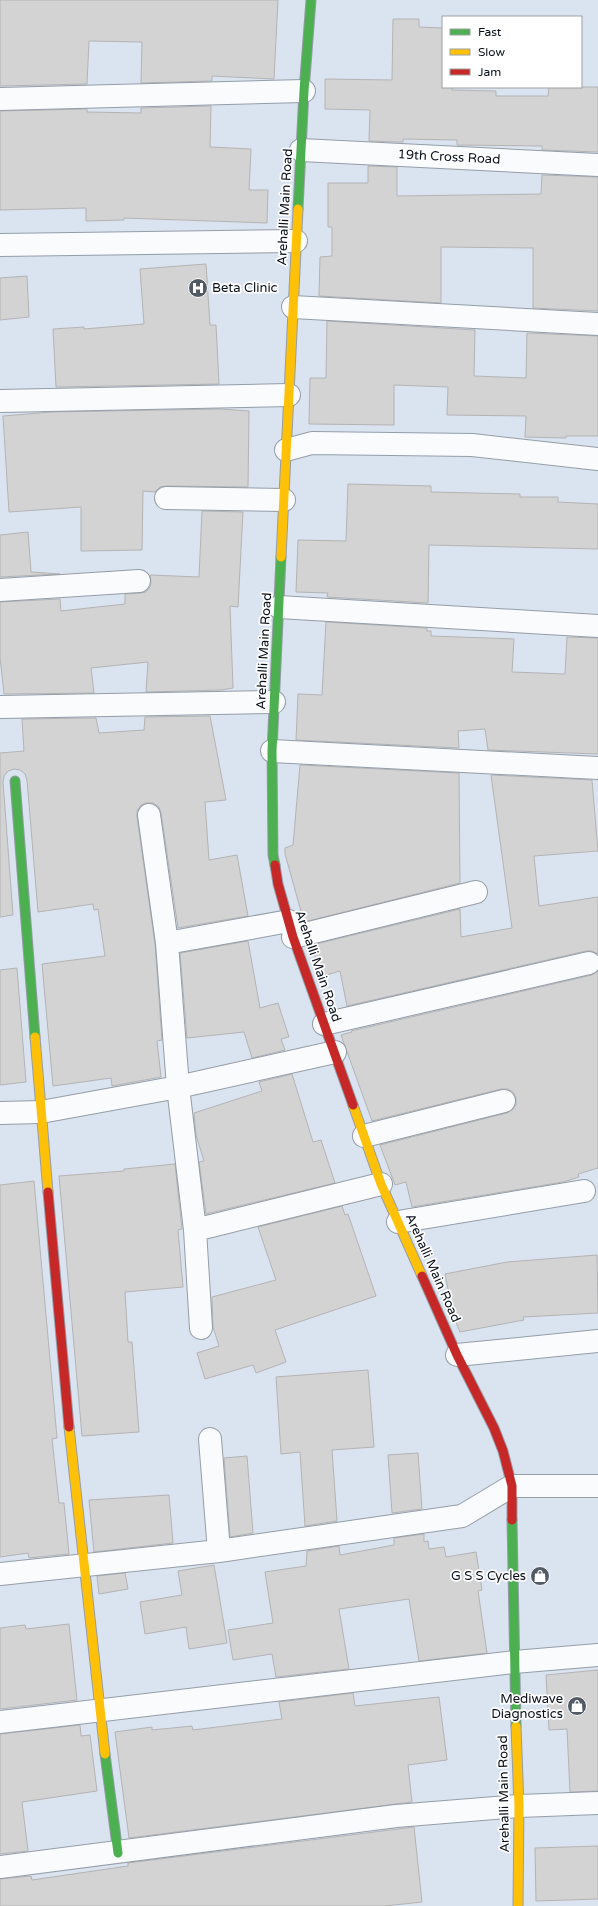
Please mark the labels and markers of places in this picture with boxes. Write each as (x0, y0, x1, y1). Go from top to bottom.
hospital icon: Beta Clinic (187, 277, 209, 299)
place label: Beta Clinic (212, 280, 278, 296)
shop icon: G S S Cycles (529, 1565, 551, 1587)
place label: G S S Cycles (451, 1568, 526, 1584)
place label: Mediwave Diagnostics (491, 1691, 563, 1722)
shop icon: Mediwave Diagnostics (566, 1695, 588, 1717)

